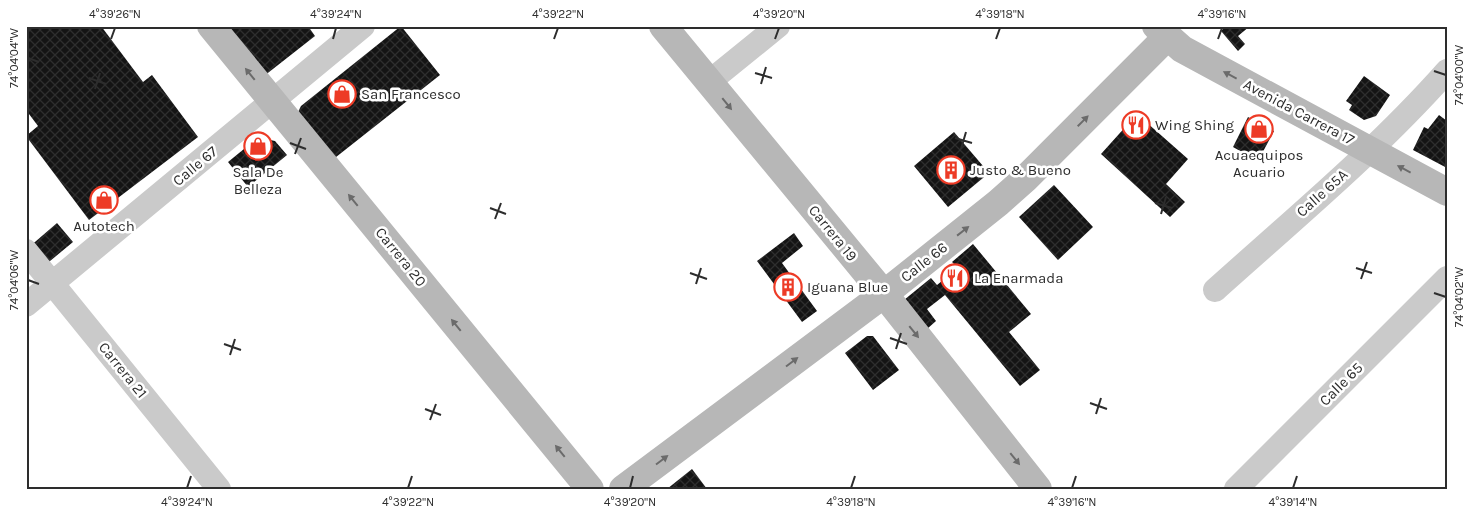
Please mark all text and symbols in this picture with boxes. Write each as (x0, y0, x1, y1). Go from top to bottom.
text: 4°39'26"N (89, 7, 141, 21)
text: 4°39'24"N (310, 7, 362, 21)
text: 4°39'22"N (532, 7, 584, 21)
text: 4°39'20"N (753, 7, 805, 21)
text: 4°39'18"N (975, 7, 1025, 21)
text: 4°39'16"N (1197, 7, 1247, 21)
text: 74°04'04"W (7, 28, 21, 88)
text: 74°04'00"W (1452, 44, 1466, 105)
one-way arrow (245, 68, 256, 81)
one-way arrow (1223, 71, 1237, 79)
street label: Avenida Carrera 17 (1240, 75, 1358, 149)
shop icon: San Francesco (327, 79, 357, 109)
place label: San Francesco (361, 85, 461, 103)
one-way arrow (722, 98, 733, 111)
restaurant icon: Wing Shing (1121, 110, 1151, 140)
shop icon: Acuaequipos Acuario (1244, 114, 1274, 144)
one-way arrow (1077, 116, 1089, 128)
place label: Wing Shing (1155, 116, 1235, 134)
shop icon: Sala De Belleza (243, 131, 273, 161)
street label: Calle 67 (169, 142, 221, 190)
place label: Acuaequipos Acuario (1215, 146, 1303, 181)
building icon: Justo & Bueno (936, 155, 966, 185)
place label: Justo & Bueno (970, 161, 1071, 179)
place label: Sala De Belleza (233, 163, 283, 198)
one-way arrow (1397, 164, 1411, 173)
street label: Calle 65A (1293, 165, 1352, 221)
shop icon: Autotech (89, 185, 119, 215)
one-way arrow (348, 194, 359, 207)
street label: Carrera 19 (805, 201, 861, 265)
place label: Autotech (73, 217, 135, 235)
street label: Carrera 20 (372, 224, 430, 290)
one-way arrow (956, 226, 970, 236)
street label: Calle 66 (897, 238, 951, 286)
text: 74°04'06"W (7, 250, 21, 310)
restaurant icon: La Enarmada (940, 263, 970, 293)
text: 74°04'02"W (1452, 267, 1466, 327)
place label: La Enarmada (974, 269, 1063, 287)
building icon: Iguana Blue (773, 272, 803, 302)
place label: Iguana Blue (807, 278, 888, 296)
one-way arrow (451, 319, 462, 332)
one-way arrow (908, 325, 919, 338)
street label: Carrera 21 (95, 338, 151, 402)
one-way arrow (785, 357, 799, 367)
street label: Calle 65 (1315, 358, 1367, 410)
one-way arrow (554, 445, 565, 458)
one-way arrow (1009, 452, 1020, 465)
one-way arrow (655, 454, 668, 465)
text: 4°39'24"N (161, 495, 213, 509)
text: 4°39'22"N (382, 495, 434, 509)
text: 4°39'20"N (604, 495, 656, 509)
text: 4°39'18"N (826, 495, 876, 509)
text: 4°39'16"N (1047, 495, 1097, 509)
text: 4°39'14"N (1269, 495, 1318, 509)

